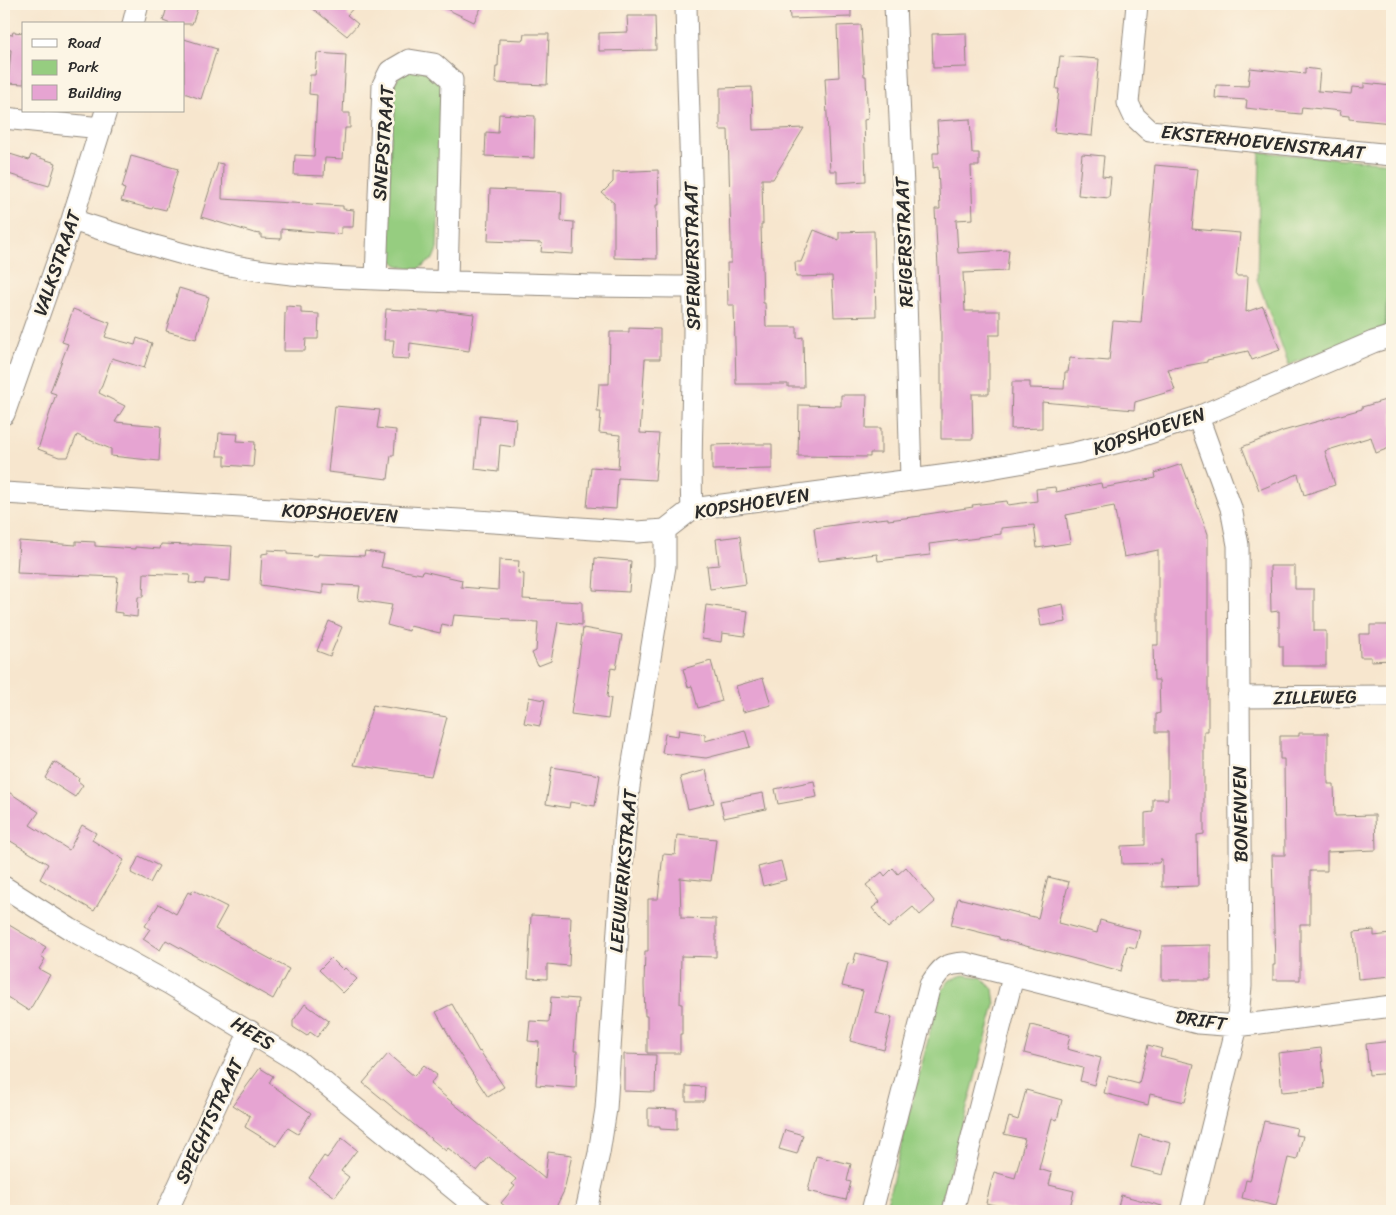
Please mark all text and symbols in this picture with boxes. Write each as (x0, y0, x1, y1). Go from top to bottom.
legend (22, 22, 185, 112)
text: Road (68, 30, 101, 56)
text: Park (68, 54, 99, 80)
text: Building (68, 80, 122, 106)
street label: SNEPSTRAAT (363, 83, 404, 202)
street label: EKSTERHOEVENSTRAAT (1160, 115, 1367, 169)
street label: REIGERSTRAAT (885, 175, 923, 308)
street label: SPERWERSTRAAT (674, 180, 710, 330)
street label: VALKSTRAAT (24, 204, 91, 320)
street label: KOPSHOEVEN (1088, 397, 1210, 465)
street label: KOPSHOEVEN (692, 478, 812, 528)
street label: KOPSHOEVEN (281, 493, 399, 533)
street label: ZILLEWEG (1273, 680, 1357, 714)
street label: BONENVEN (1223, 765, 1257, 863)
street label: LEEUWERIKSTRAAT (599, 787, 647, 954)
street label: DRIFT (1173, 1000, 1230, 1041)
street label: HEES (225, 1007, 282, 1059)
street label: SPECHTSTRAAT (166, 1051, 253, 1189)

